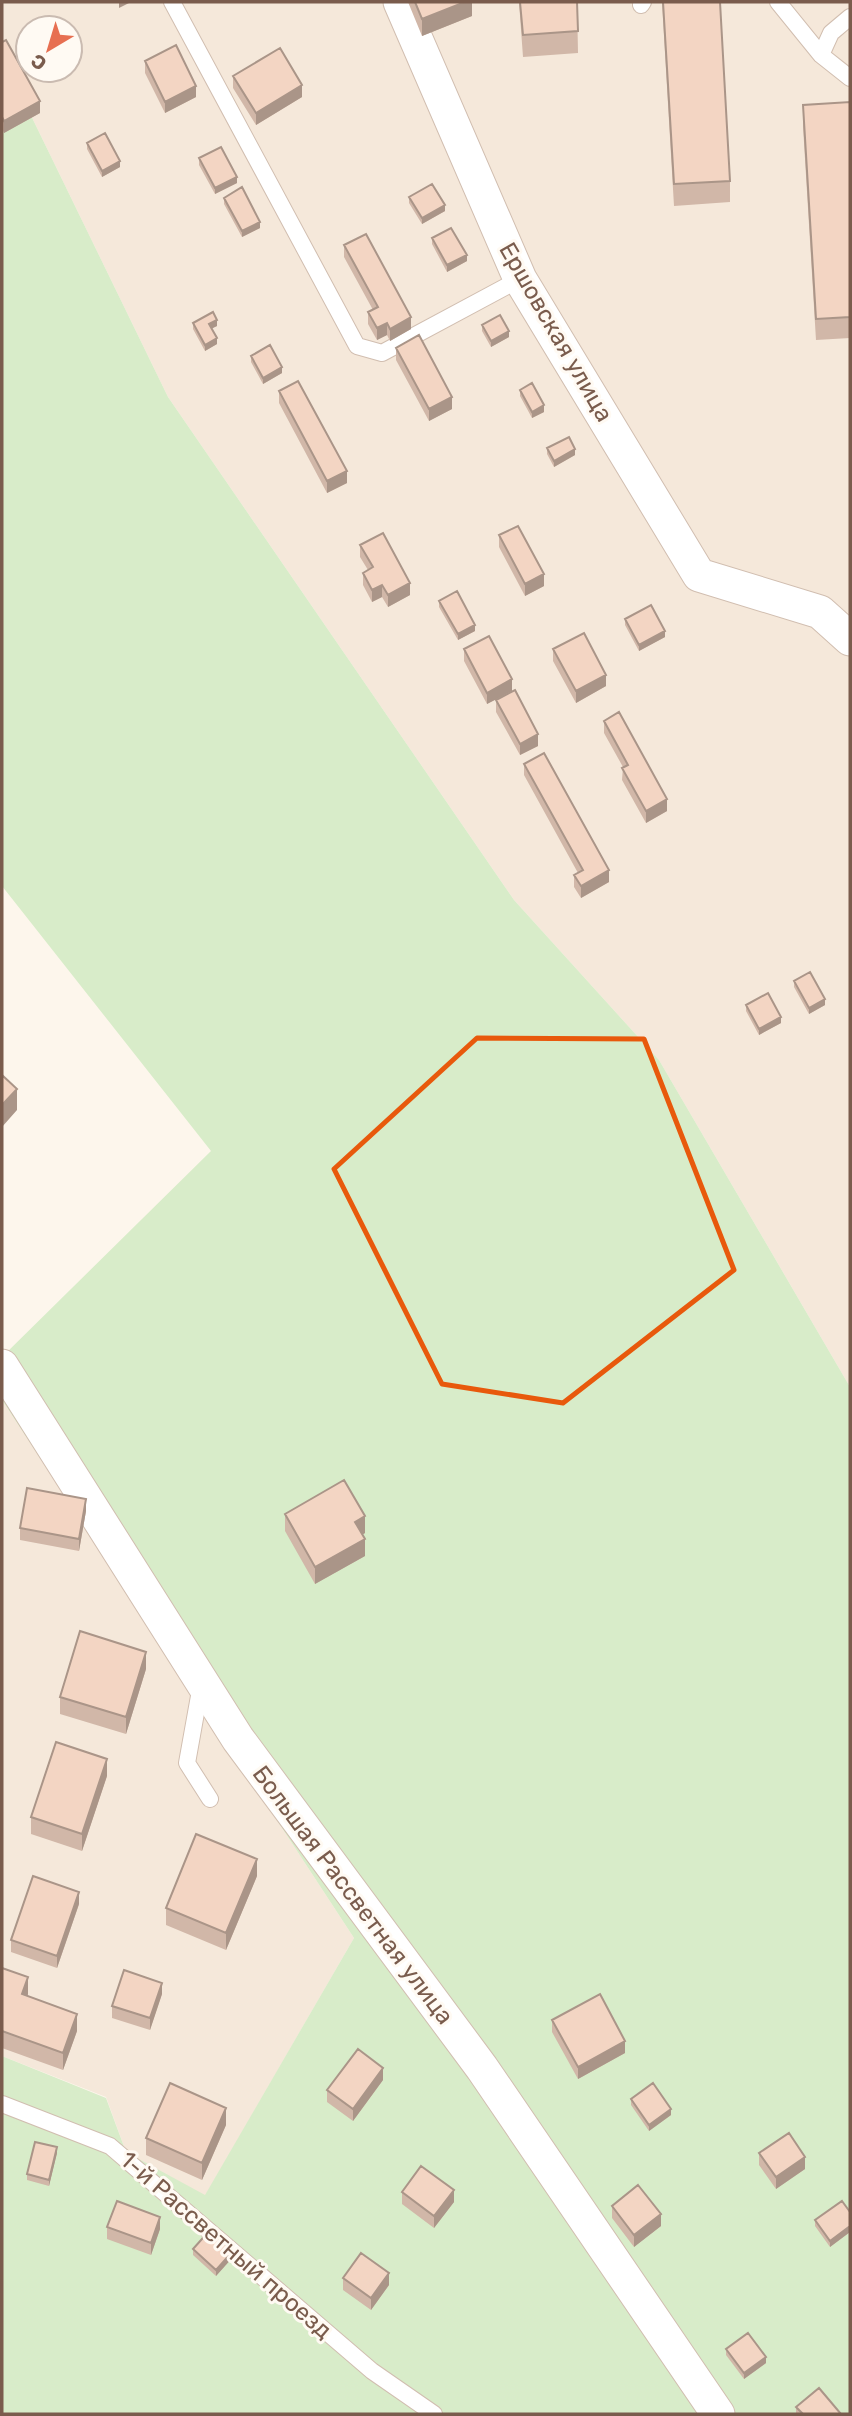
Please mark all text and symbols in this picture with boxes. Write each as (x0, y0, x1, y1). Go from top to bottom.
north arrow (14, 14, 84, 84)
text: С (27, 49, 51, 75)
street label: Ершовская улица (493, 237, 619, 427)
street label: Большая Рассветная улица (247, 1760, 459, 2030)
street label: 1-й Рассветный проезд (114, 2145, 338, 2345)

